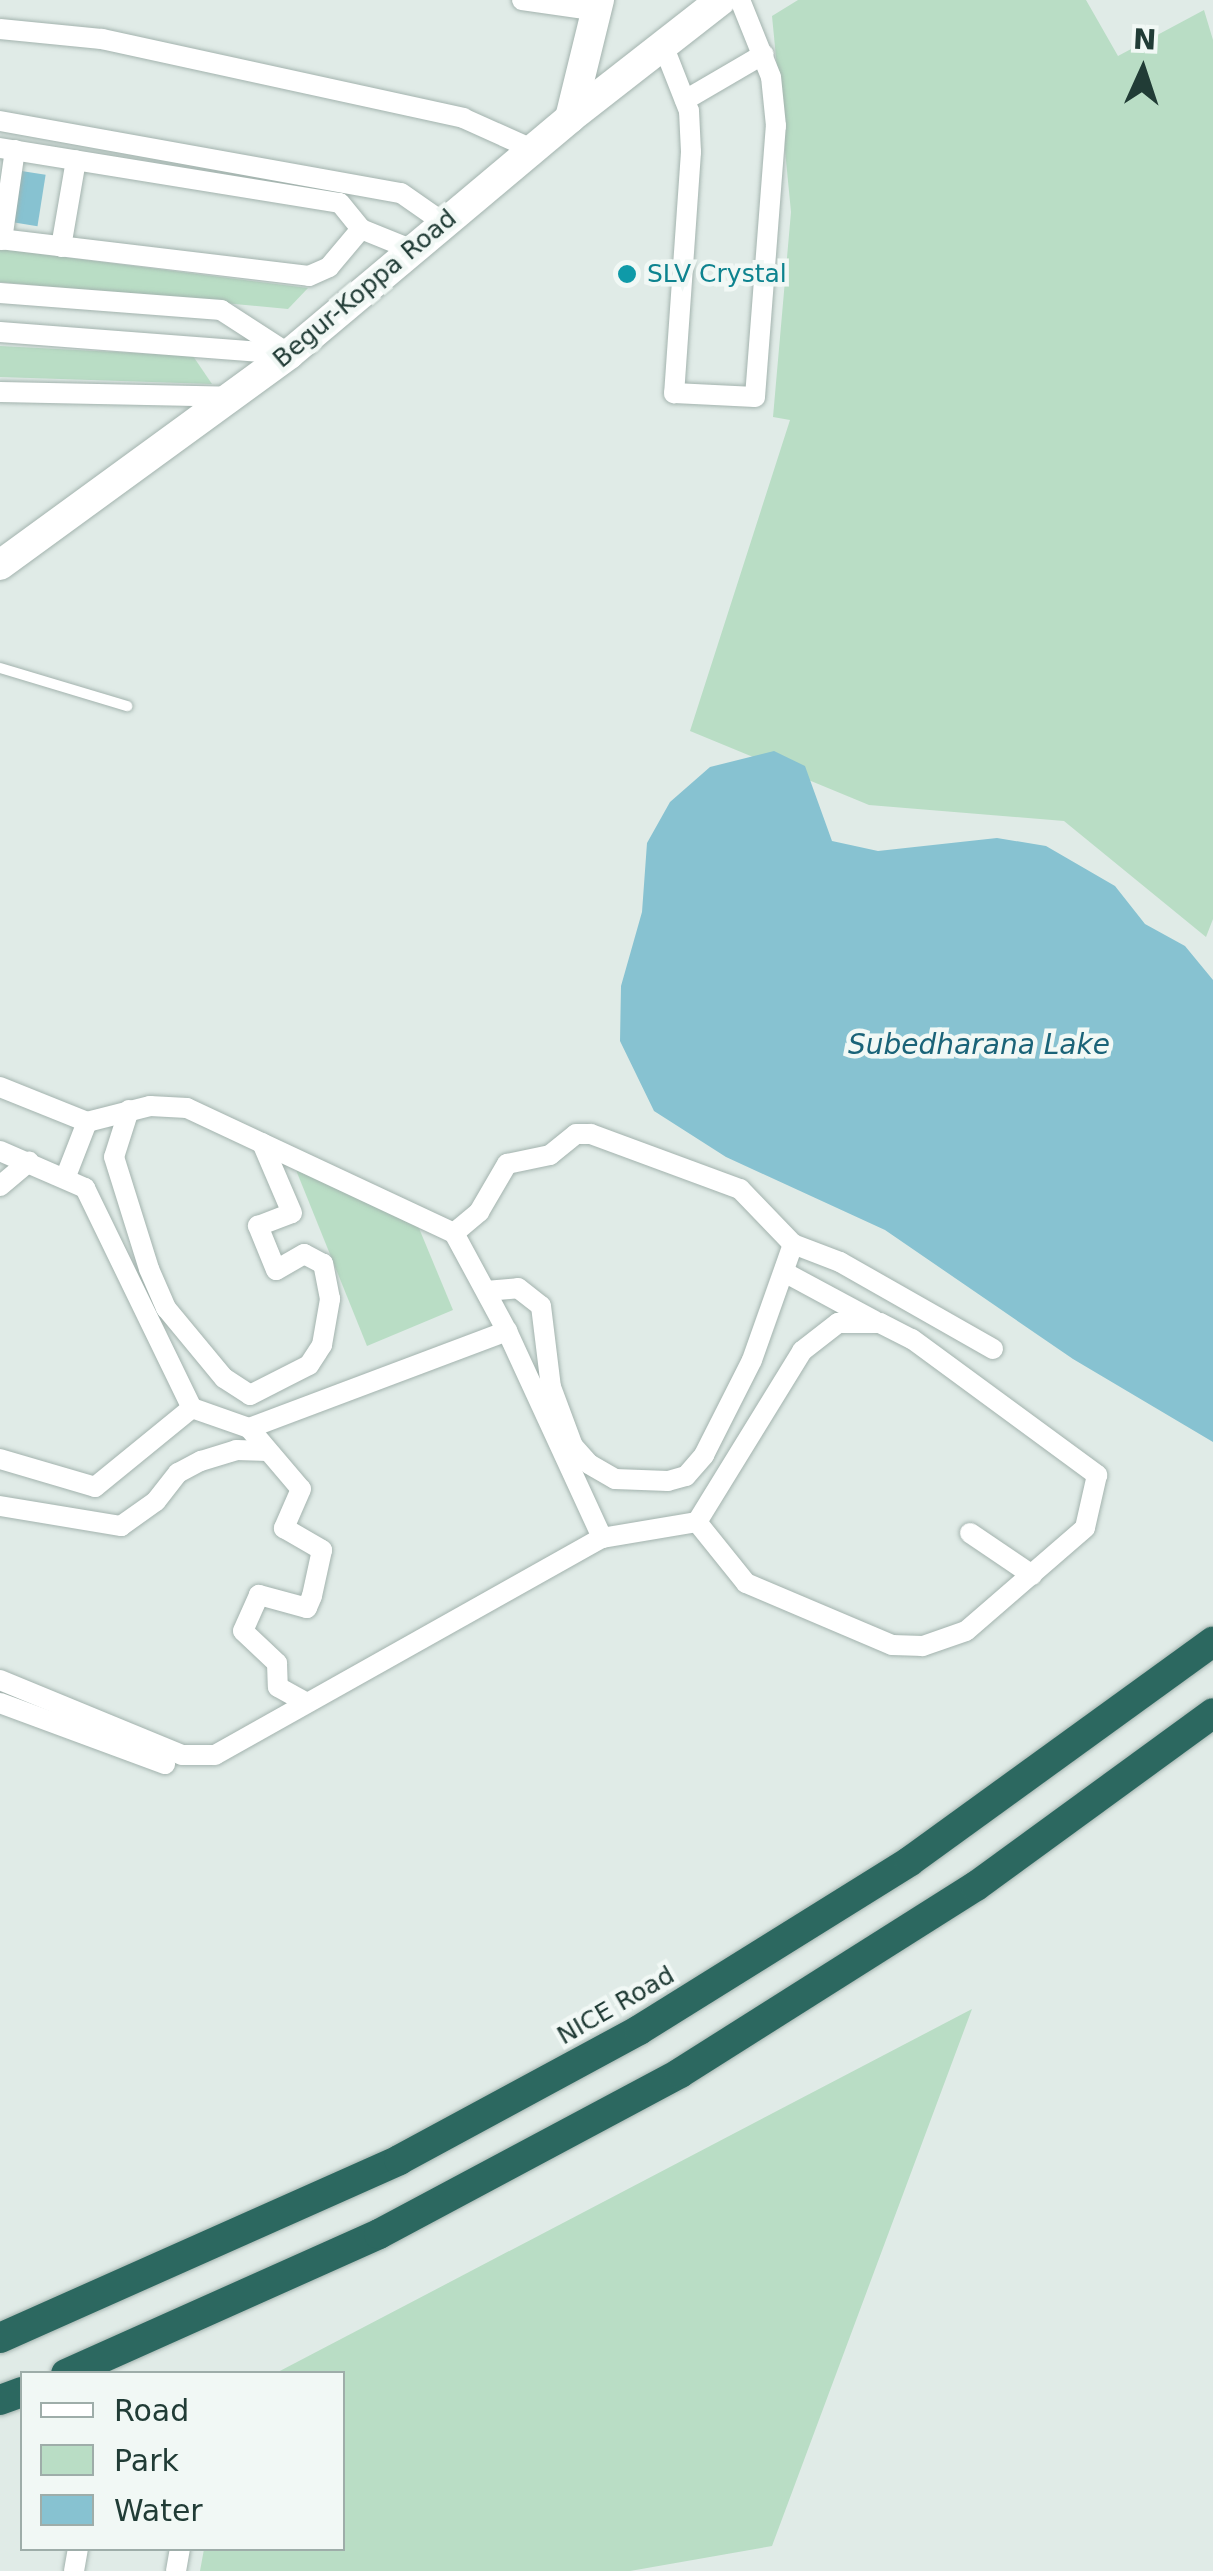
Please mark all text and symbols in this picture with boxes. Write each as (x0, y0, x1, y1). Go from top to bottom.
north arrow (1093, 20, 1193, 120)
text: N (1132, 22, 1157, 57)
street label: Begur-Koppa Road (267, 204, 463, 374)
place label: SLV Crystal (647, 259, 787, 289)
marker: SLV Crystal (616, 263, 638, 285)
water label: Subedharana Lake (848, 1028, 1110, 1062)
street label: NICE Road (552, 1961, 680, 2051)
legend (20, 2371, 345, 2551)
text: Road (114, 2393, 189, 2428)
text: Park (114, 2443, 179, 2478)
text: Water (114, 2493, 203, 2528)

